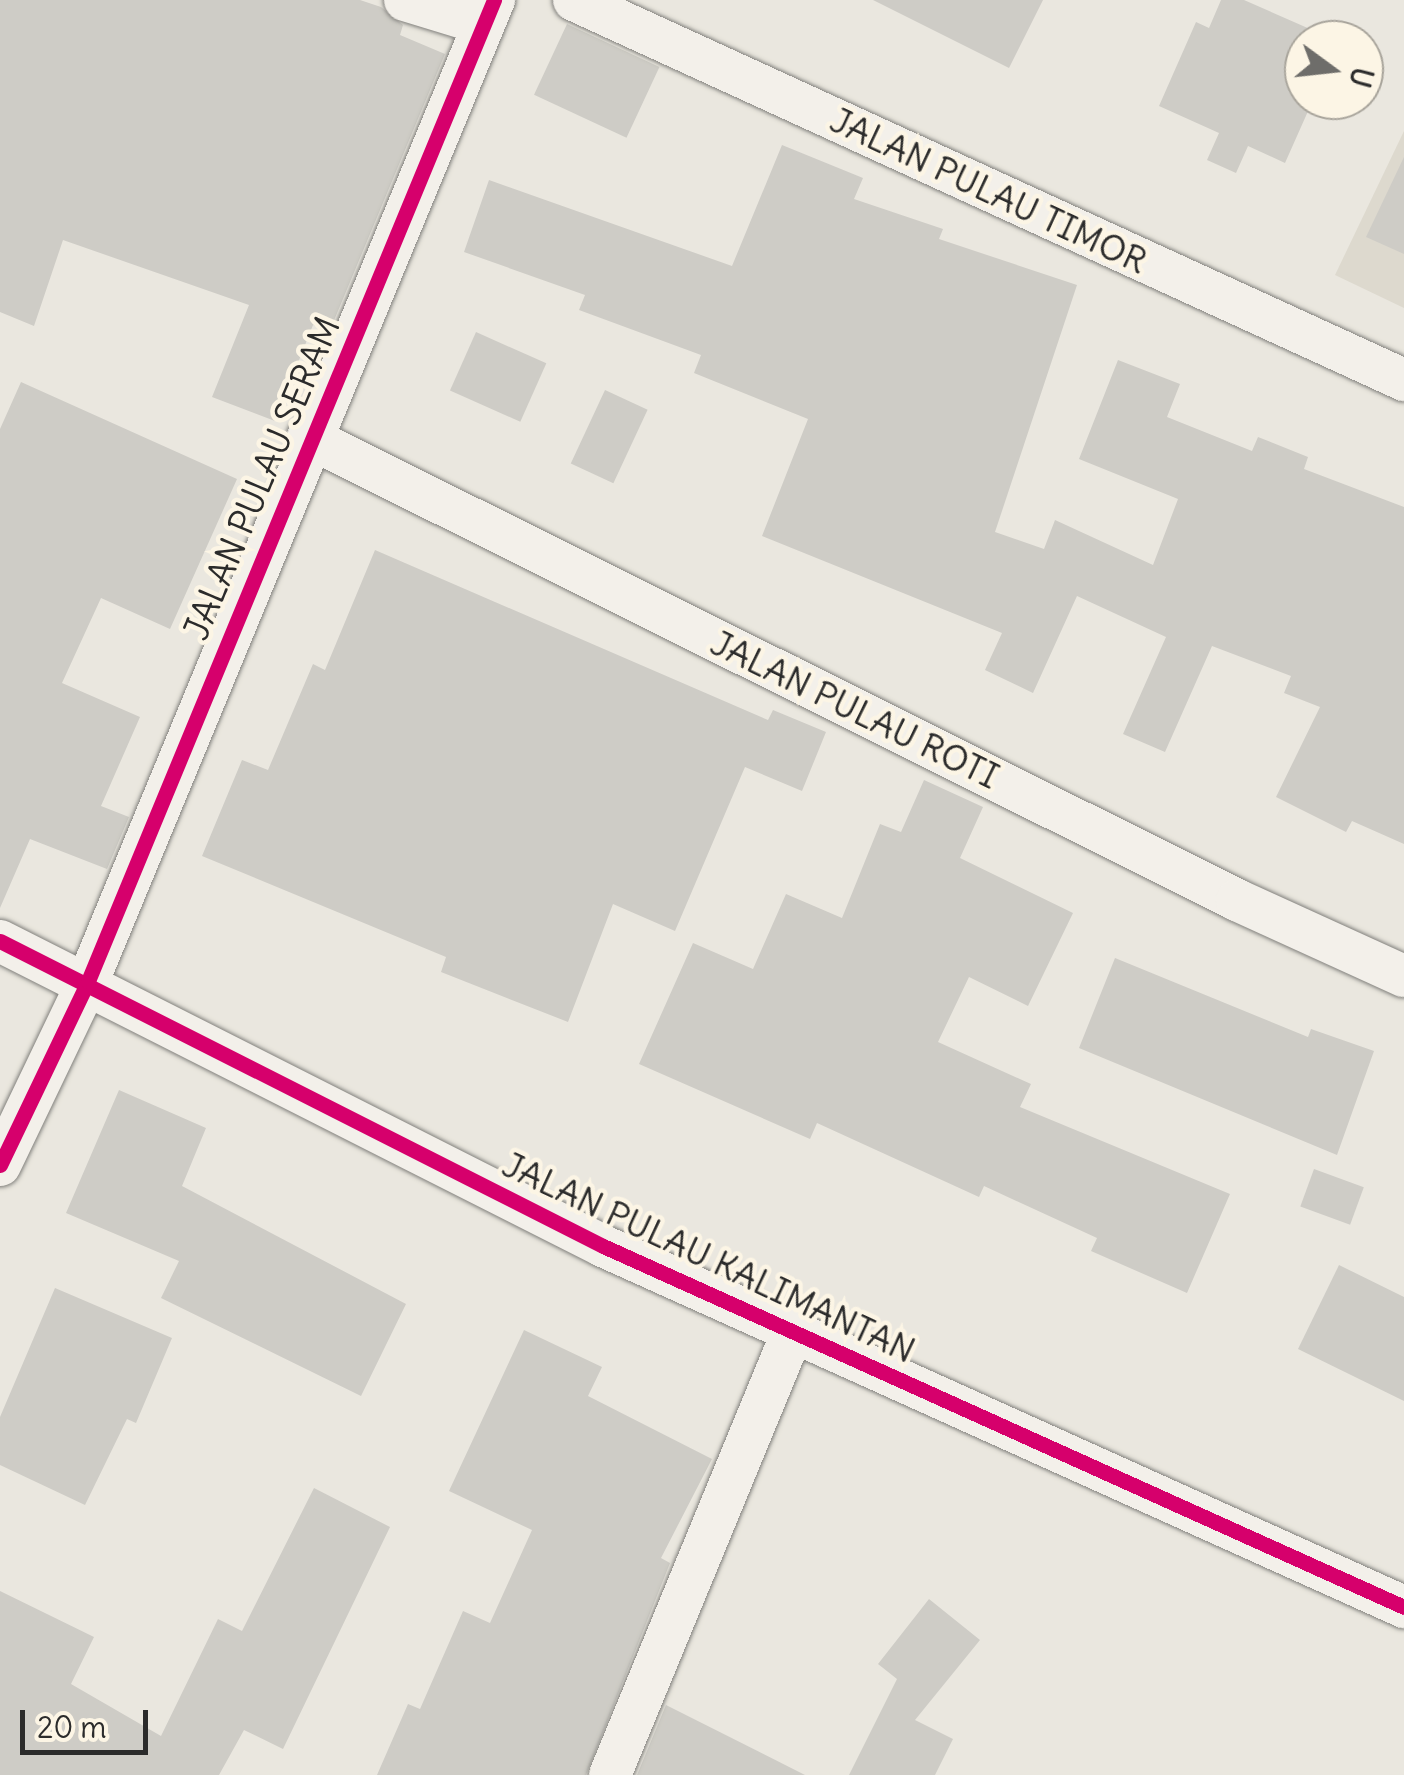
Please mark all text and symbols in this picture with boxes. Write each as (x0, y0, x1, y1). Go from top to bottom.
north arrow (1284, 20, 1384, 120)
text: U (1341, 63, 1381, 91)
street label: JALAN PULAU TIMOR (824, 98, 1154, 282)
street label: JALAN PULAU SERAM (174, 310, 348, 646)
street label: JALAN PULAU ROTI (704, 621, 1006, 797)
street label: JALAN PULAU KALIMANTAN (496, 1143, 922, 1371)
scale bar (25, 1690, 152, 1752)
text: 20 m (37, 1708, 107, 1746)

